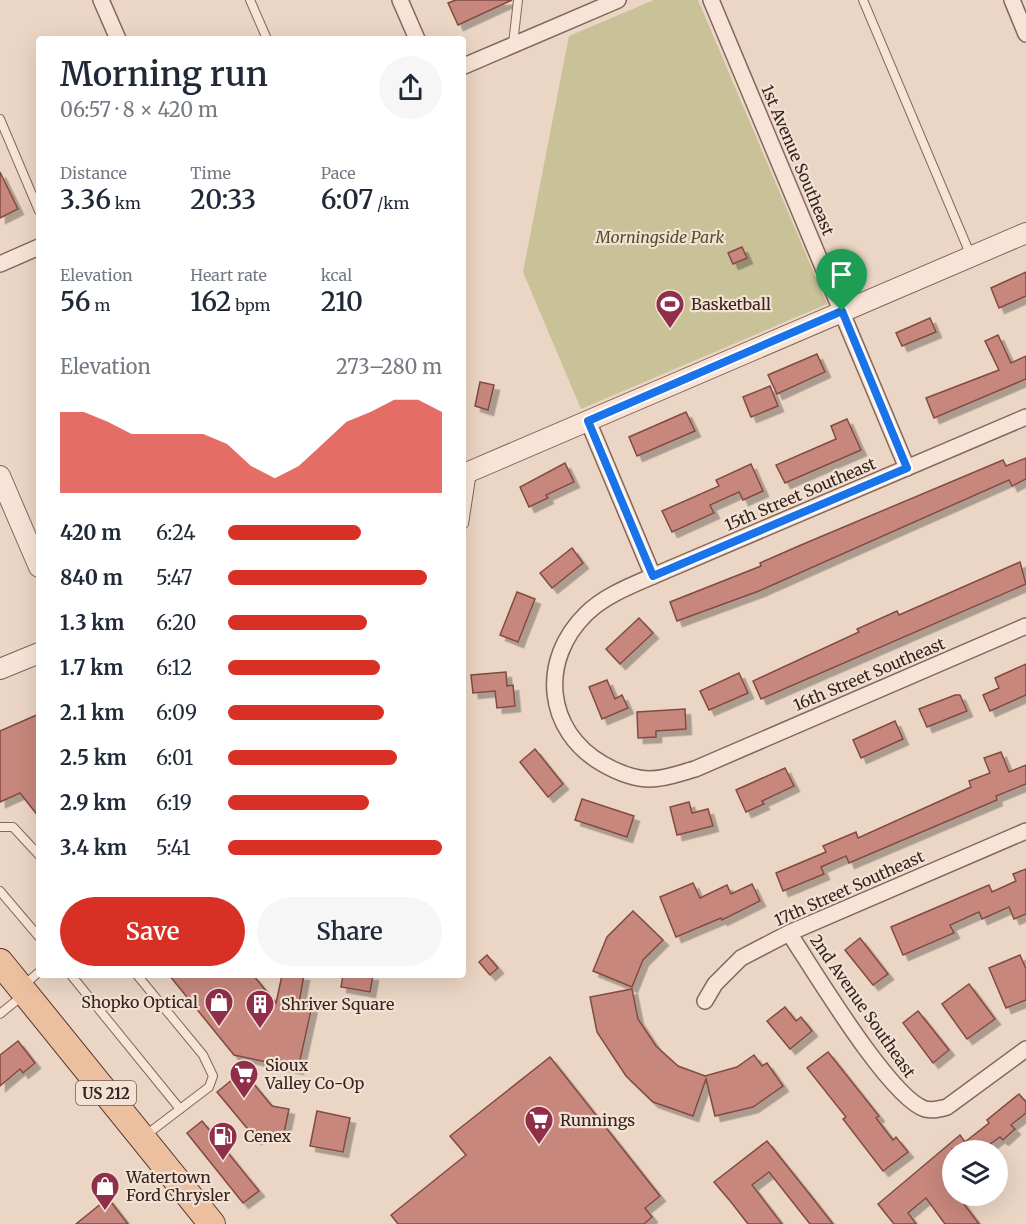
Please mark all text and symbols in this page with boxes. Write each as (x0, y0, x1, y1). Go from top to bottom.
text: Morning run (60, 54, 268, 95)
button: share (379, 56, 442, 119)
street label: 1st Avenue Southeast (757, 82, 839, 239)
text: 06:57 · 8 × 420 m (60, 97, 218, 122)
text: Distance (60, 163, 127, 183)
text: Time (190, 163, 231, 183)
text: Pace (321, 163, 356, 183)
text: 3.36 (60, 183, 111, 216)
text: 20:33 (190, 183, 256, 216)
text: 6:07 (321, 183, 373, 216)
text: km (111, 193, 141, 213)
text: /km (373, 193, 409, 213)
park label: Morningside Park (595, 227, 724, 247)
pin (816, 249, 867, 311)
icon: arrive (825, 258, 858, 291)
text: Elevation (60, 265, 133, 285)
text: Heart rate (190, 265, 267, 285)
text: kcal (321, 265, 352, 285)
text: 56 (60, 285, 91, 318)
text: 162 (190, 285, 231, 318)
text: 210 (321, 285, 363, 318)
sports icon: Basketball (654, 288, 686, 330)
place label: Basketball (691, 294, 771, 314)
text: m (91, 295, 110, 315)
text: bpm (231, 295, 271, 315)
text: Elevation (60, 354, 151, 379)
text: 273–280 m (336, 354, 442, 379)
street label: 15th Street Southeast (721, 453, 879, 535)
text: 420 m (60, 520, 121, 545)
text: 6:24 (156, 520, 196, 545)
text: 840 m (60, 565, 123, 590)
text: 5:47 (156, 565, 192, 590)
text: 1.3 km (60, 610, 124, 635)
text: 6:20 (156, 610, 196, 635)
street label: 16th Street Southeast (790, 633, 949, 715)
text: 1.7 km (60, 655, 123, 680)
text: 6:12 (156, 655, 192, 680)
text: 2.1 km (60, 700, 124, 725)
text: 6:09 (156, 700, 197, 725)
text: 2.5 km (60, 745, 127, 770)
text: 6:01 (156, 745, 193, 770)
text: 2.9 km (60, 790, 126, 815)
text: 6:19 (156, 790, 192, 815)
text: 3.4 km (60, 835, 127, 860)
text: 5:41 (156, 835, 191, 860)
street label: 17th Street Southeast (771, 846, 928, 930)
button: Save (60, 897, 245, 966)
button: Share (257, 897, 442, 966)
street label: 2nd Avenue Southeast (806, 931, 920, 1082)
shop icon: Shopko Optical (203, 986, 235, 1028)
building icon: Shriver Square (244, 988, 276, 1030)
place label: Shopko Optical (81, 992, 198, 1012)
place label: Shriver Square (281, 994, 394, 1014)
place label: Sioux Valley Co-Op (264, 1055, 365, 1093)
supermarket icon: Sioux Valley Co-Op (228, 1058, 260, 1100)
road number: US 212 (76, 1081, 136, 1105)
supermarket icon: Runnings (523, 1104, 555, 1146)
place label: Runnings (560, 1110, 635, 1130)
fuel station icon: Cenex (207, 1120, 239, 1162)
place label: Cenex (244, 1126, 292, 1146)
map controls (942, 1140, 1008, 1206)
button: layers (942, 1140, 1008, 1206)
place label: Watertown Ford Chrysler (125, 1167, 230, 1205)
shop icon: Watertown Ford Chrysler (89, 1170, 121, 1212)

